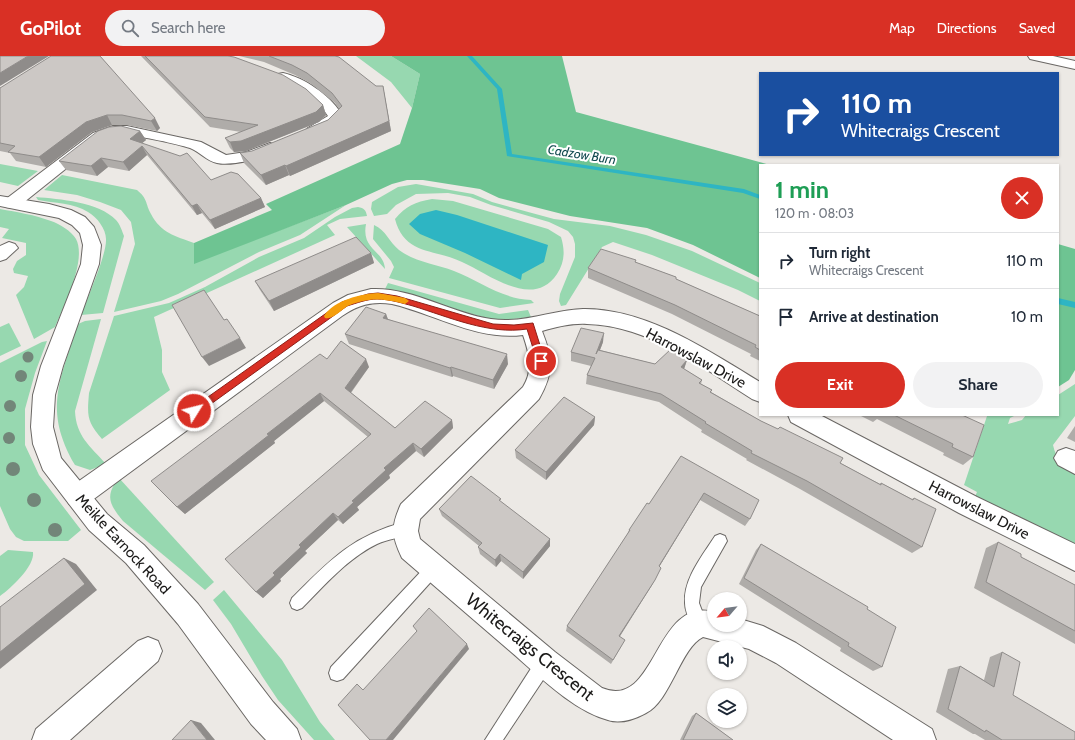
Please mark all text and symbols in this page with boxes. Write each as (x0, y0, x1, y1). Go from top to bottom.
search box (105, 10, 385, 46)
text: GoPilot (20, 17, 81, 40)
icon: search (119, 17, 141, 39)
text: Search here (151, 19, 225, 37)
text: Map (889, 19, 915, 37)
text: Directions (937, 19, 997, 37)
text: Saved (1019, 19, 1055, 37)
text: 110 m (841, 86, 912, 120)
icon: right (775, 88, 827, 140)
text: Whitecraigs Crescent (841, 120, 1000, 142)
water label: Cadzow Burn (547, 141, 617, 167)
text: 1 min (775, 175, 829, 204)
button: close (1001, 177, 1043, 219)
text: 120 m · 08:03 (775, 205, 854, 221)
text: Turn right (809, 244, 870, 262)
icon: right (775, 250, 797, 272)
text: 110 m (1006, 252, 1043, 270)
text: Whitecraigs Crescent (809, 262, 924, 278)
icon: arrive (775, 306, 797, 328)
text: Arrive at destination (809, 308, 939, 326)
text: 10 m (1011, 308, 1043, 326)
street label: Harrowslaw Drive (643, 324, 749, 392)
pin (524, 344, 558, 378)
icon: arrive (530, 350, 552, 372)
button: Exit (775, 362, 905, 408)
button: Share (913, 362, 1043, 408)
position arrow (173, 390, 215, 432)
street label: Harrowslaw Drive (926, 477, 1033, 543)
street label: Meikle Earnock Road (72, 490, 174, 598)
street label: Whitecraigs Crescent (461, 588, 599, 706)
north arrow (707, 592, 747, 632)
map controls (707, 592, 747, 728)
button: sound (707, 640, 747, 680)
button: layers (707, 688, 747, 728)

